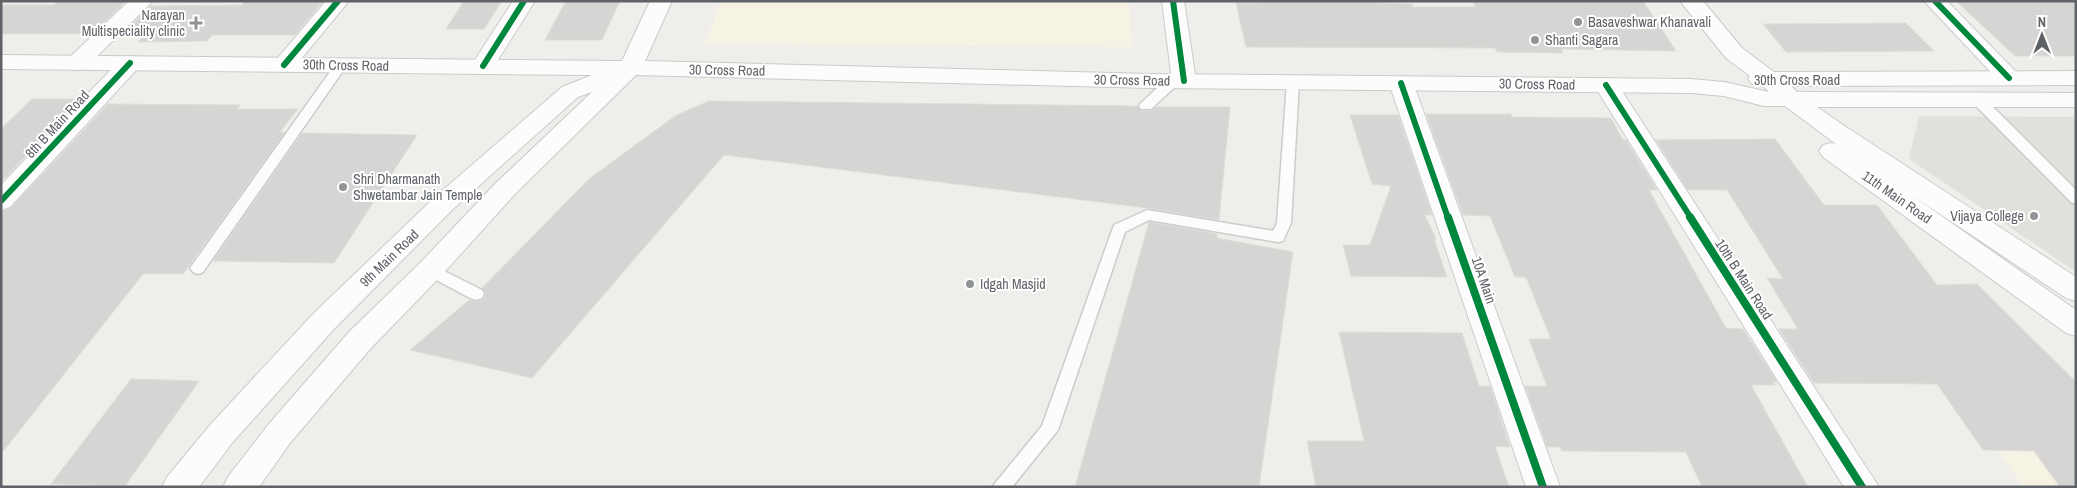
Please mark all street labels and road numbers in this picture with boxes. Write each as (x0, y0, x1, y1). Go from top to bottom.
street label: 30th Cross Road (303, 55, 389, 75)
street label: 30 Cross Road (689, 60, 765, 80)
street label: 30 Cross Road (1094, 70, 1170, 90)
street label: 30th Cross Road (1754, 71, 1840, 89)
street label: 30 Cross Road (1499, 74, 1575, 94)
street label: 8th B Main Road (21, 86, 93, 162)
street label: 11th Main Road (1859, 166, 1935, 228)
street label: 9th Main Road (356, 225, 422, 291)
street label: 10th B Main Road (1711, 235, 1777, 323)
street label: 10A Main (1468, 254, 1500, 306)

